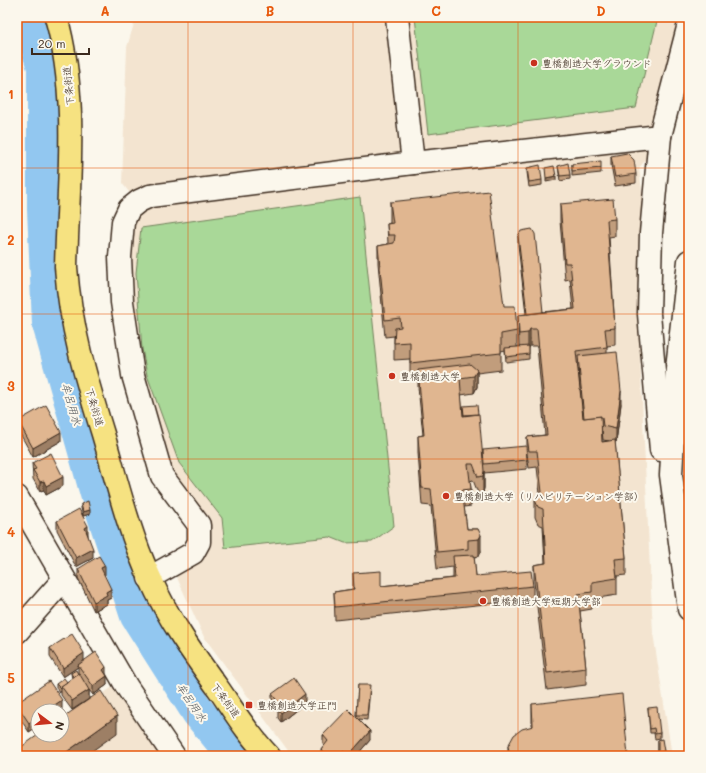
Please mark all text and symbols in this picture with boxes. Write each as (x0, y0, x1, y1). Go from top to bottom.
text: A (100, 2, 110, 19)
text: B (266, 2, 275, 19)
text: C (431, 2, 441, 19)
text: D (596, 2, 606, 19)
scale bar (32, 30, 89, 56)
text: 20 m (38, 35, 66, 51)
place label: 豊橋創造大学グラウンド (542, 56, 652, 70)
marker: 豊橋創造大学グラウンド (529, 58, 539, 68)
street label: 下条街道 (59, 65, 77, 107)
text: 1 (8, 85, 14, 102)
text: 2 (7, 231, 15, 248)
place label: 豊橋創造大学 (400, 369, 460, 383)
marker: 豊橋創造大学 (387, 371, 397, 381)
text: 3 (7, 377, 15, 394)
water label: 牟呂用水 (59, 381, 85, 427)
street label: 下条街道 (83, 386, 107, 428)
place label: 豊橋創造大学（リハビリテーション学部） (454, 489, 644, 503)
marker: 豊橋創造大学（リハビリテーション学部） (441, 491, 451, 501)
text: 4 (7, 523, 15, 540)
place label: 豊橋創造大学短期大学部 (491, 594, 601, 608)
marker: 豊橋創造大学短期大学部 (478, 596, 488, 606)
text: 5 (7, 669, 15, 686)
water label: 牟呂用水 (173, 680, 211, 724)
street label: 下条街道 (209, 680, 243, 720)
place label: 豊橋創造大学正門 (257, 698, 337, 712)
marker: 豊橋創造大学正門 (244, 700, 254, 710)
north arrow (30, 703, 70, 743)
text: N (52, 720, 68, 732)

